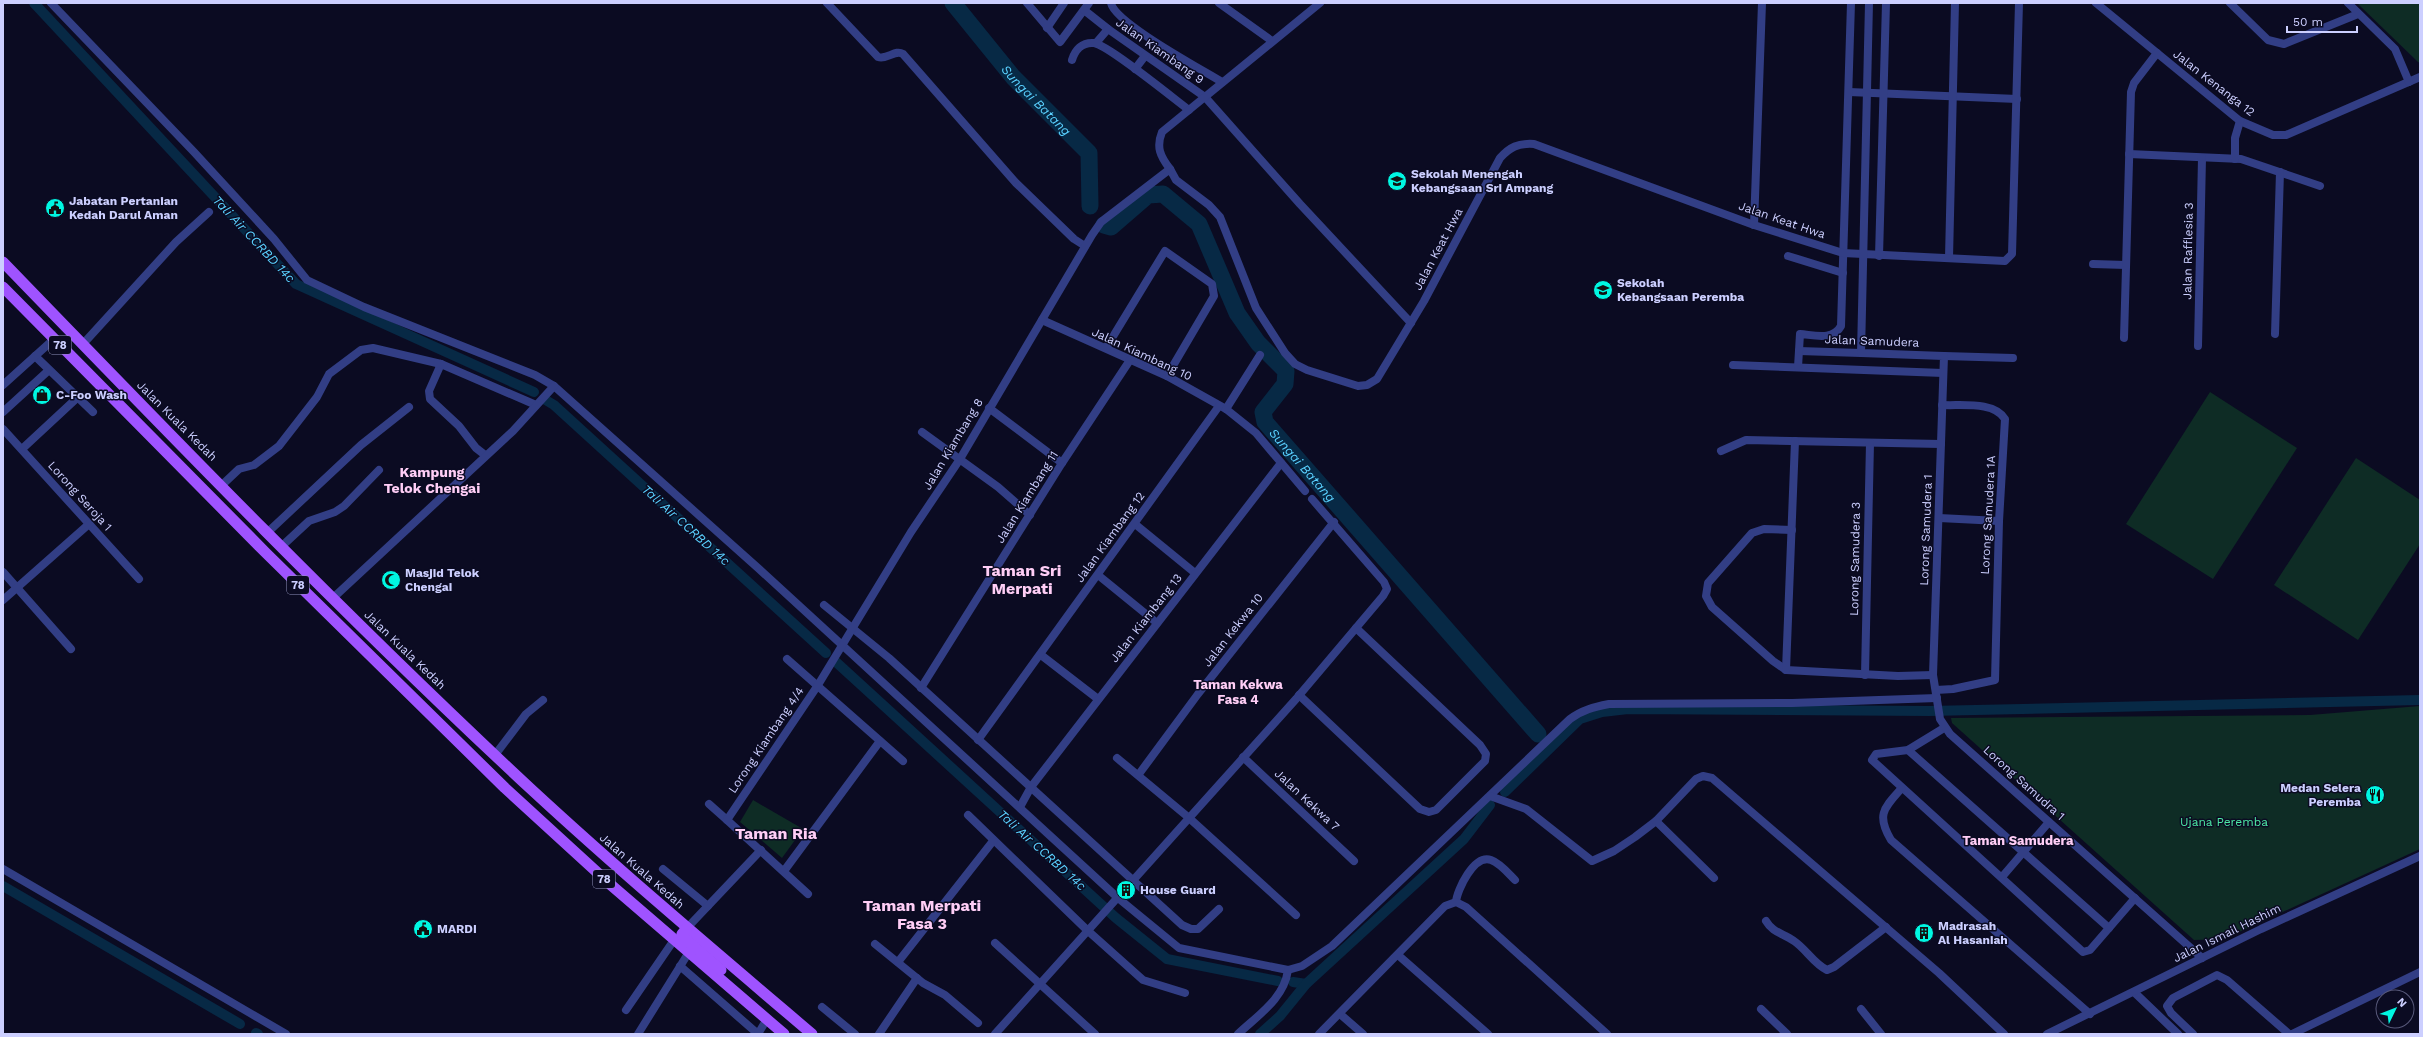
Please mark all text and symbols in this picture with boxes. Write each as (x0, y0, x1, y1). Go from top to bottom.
scale bar (2287, 8, 2357, 34)
street label: Jalan Kiambang 9 (1113, 15, 1207, 87)
text: 50 m (2293, 15, 2323, 29)
street label: Jalan Kenanga 12 (2170, 47, 2258, 119)
water label: Sungai Batang (998, 62, 1074, 138)
place label: Sekolah Menengah Kebangsaan Sri Ampang (1411, 167, 1554, 195)
school or university icon: Sekolah Menengah Kebangsaan Sri Ampang (1386, 170, 1408, 192)
water label: Tali Air CCRBD 14c (210, 193, 298, 285)
place label: Jabatan Pertanian Kedah Darul Aman (69, 194, 178, 222)
public building icon: Jabatan Pertanian Kedah Darul Aman (44, 197, 66, 219)
street label: Jalan Keat Hwa (1737, 199, 1827, 241)
street label: Jalan Rafflesia 3 (2180, 202, 2196, 300)
street label: Jalan Keat Hwa (1410, 205, 1466, 292)
place label: Sekolah Kebangsaan Peremba (1617, 276, 1744, 304)
school or university icon: Sekolah Kebangsaan Peremba (1592, 279, 1614, 301)
street label: Jalan Kiambang 10 (1090, 325, 1194, 383)
street label: Jalan Samudera (1825, 332, 1920, 350)
road number: 78 (49, 336, 71, 354)
street label: Jalan Kuala Kedah (134, 378, 220, 464)
shop icon: C-Foo Wash (31, 384, 53, 406)
place label: C-Foo Wash (56, 388, 127, 402)
street label: Jalan Kiambang 8 (920, 396, 986, 492)
water label: Sungai Batang (1266, 425, 1339, 505)
street label: Jalan Kiambang 11 (993, 448, 1061, 546)
street label: Lorong Samudera 1A (1978, 455, 1998, 575)
street label: Lorong Seroja 1 (45, 458, 115, 534)
district label: Kampung Telok Chengai (384, 464, 480, 496)
street label: Lorong Samudera 1 (1917, 474, 1935, 586)
water label: Tali Air CCRBD 14c (639, 482, 733, 568)
street label: Jalan Kiambang 12 (1073, 489, 1147, 585)
street label: Lorong Samudera 3 (1847, 502, 1863, 616)
district label: Taman Sri Merpati (983, 561, 1061, 598)
place label: Masjid Telok Chengai (405, 566, 480, 594)
mosque icon: Masjid Telok Chengai (380, 569, 402, 591)
street label: Jalan Kiambang 13 (1107, 571, 1185, 665)
road number: 78 (287, 576, 309, 594)
street label: Jalan Kekwa 10 (1200, 591, 1266, 669)
street label: Jalan Kuala Kedah (361, 608, 449, 692)
district label: Taman Kekwa Fasa 4 (1193, 677, 1283, 707)
street label: Lorong Kiambang 4/4 (725, 684, 807, 796)
street label: Lorong Samudra 1 (1980, 743, 2068, 823)
street label: Jalan Kekwa 7 (1272, 767, 1342, 834)
place label: Medan Selera Peremba (2280, 781, 2361, 809)
restaurant icon: Medan Selera Peremba (2364, 784, 2386, 806)
water label: Tali Air CCRBD 14c (995, 807, 1089, 893)
park label: Ujana Peremba (2180, 815, 2268, 829)
district label: Taman Ria (735, 824, 818, 843)
street label: Jalan Kuala Kedah (597, 830, 687, 912)
district label: Taman Samudera (1962, 833, 2074, 848)
road number: 78 (593, 870, 615, 888)
building icon: House Guard (1115, 879, 1137, 901)
place label: House Guard (1140, 883, 1216, 897)
district label: Taman Merpati Fasa 3 (863, 896, 981, 933)
street label: Jalan Ismail Hashim (2171, 901, 2283, 965)
public building icon: MARDI (412, 918, 434, 940)
place label: Madrasah Al Hasaniah (1938, 919, 2008, 947)
place label: MARDI (437, 922, 477, 936)
building icon: Madrasah Al Hasaniah (1913, 922, 1935, 944)
north arrow (2375, 989, 2415, 1029)
text: N (2394, 995, 2409, 1010)

